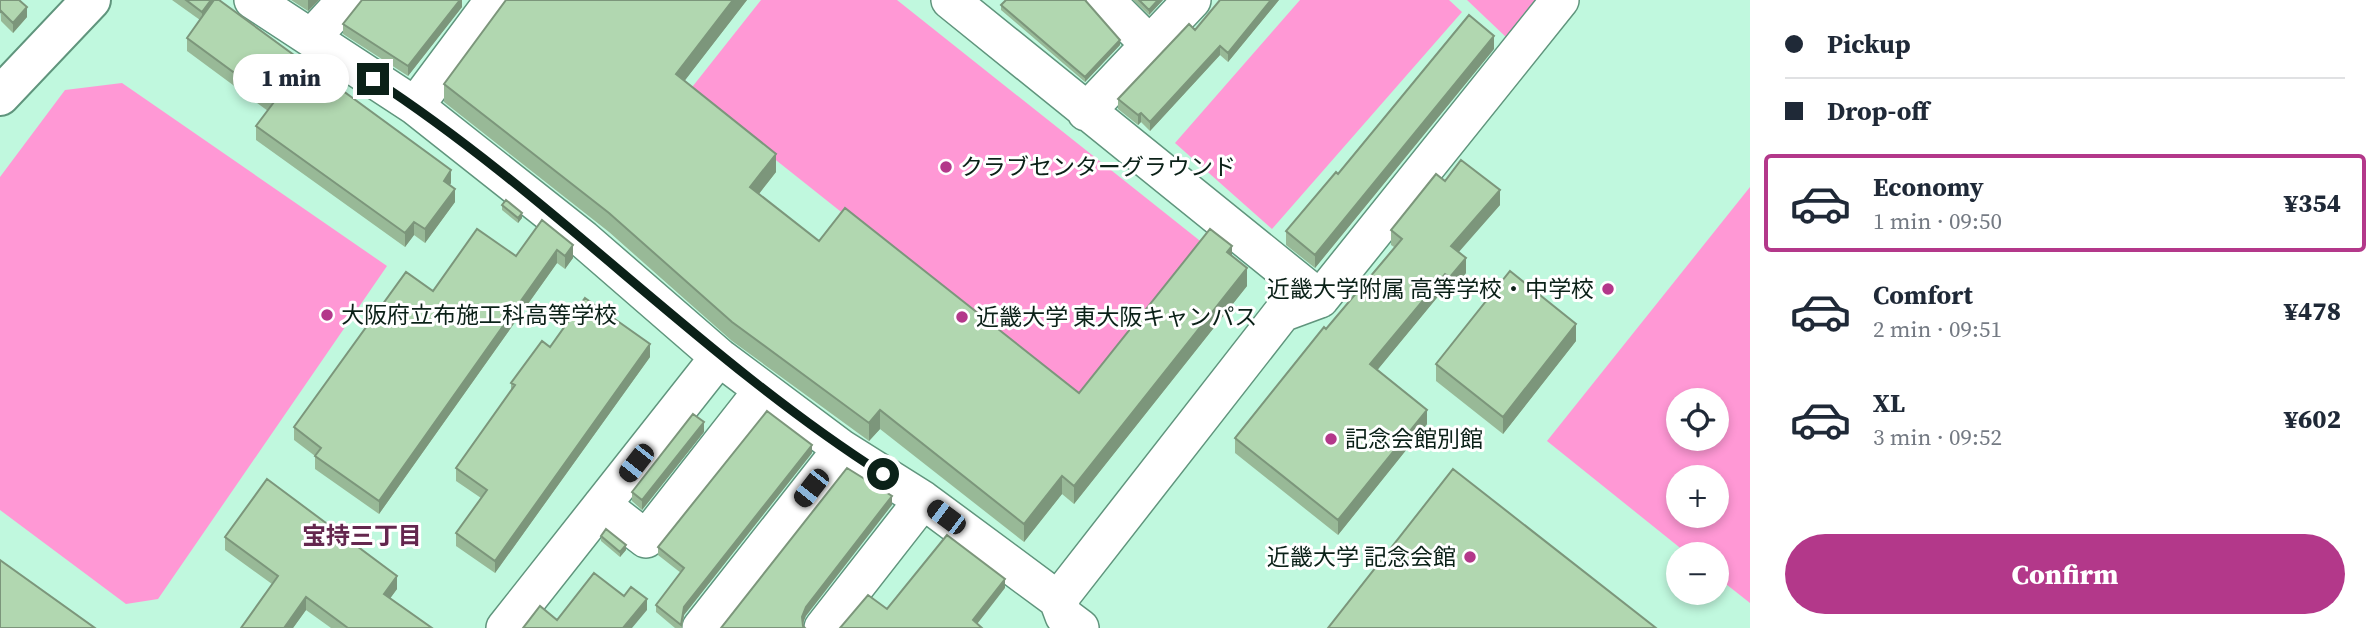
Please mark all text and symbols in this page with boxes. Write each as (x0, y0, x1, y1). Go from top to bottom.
text: Pickup (1827, 26, 1911, 62)
callout: 1 min (233, 55, 348, 104)
text: 1 min (261, 62, 321, 94)
route end (357, 63, 389, 95)
text: Drop-off (1827, 93, 1929, 129)
place label: クラブセンターグラウンド (960, 151, 1236, 183)
marker: クラブセンターグラウンド (938, 159, 954, 175)
text: Economy (1873, 169, 1984, 205)
icon: car (1789, 172, 1852, 235)
text: ¥354 (2284, 185, 2341, 221)
text: 1 min · 09:50 (1873, 205, 2002, 237)
place label: 近畿大学附属 高等学校・中学校 (1267, 273, 1594, 305)
text: Comfort (1873, 277, 1973, 313)
icon: car (1789, 280, 1852, 343)
marker: 近畿大学附属 高等学校・中学校 (1600, 281, 1616, 297)
text: ¥478 (2284, 293, 2341, 329)
place label: 大阪府立布施工科高等学校 (341, 299, 617, 331)
place label: 近畿大学 東大阪キャンパス (976, 301, 1257, 333)
marker: 大阪府立布施工科高等学校 (319, 307, 335, 323)
marker: 近畿大学 東大阪キャンパス (954, 309, 970, 325)
text: 2 min · 09:51 (1873, 313, 2002, 345)
text: XL (1873, 385, 1905, 421)
map controls (1666, 388, 1729, 605)
button: locate (1666, 388, 1729, 451)
icon: car (1789, 388, 1852, 451)
text: ¥602 (2284, 401, 2341, 437)
text: 3 min · 09:52 (1873, 421, 2002, 453)
place label: 記念会館別館 (1345, 423, 1483, 455)
marker: 記念会館別館 (1323, 431, 1339, 447)
car (615, 440, 658, 486)
route start (867, 458, 899, 490)
car (790, 465, 833, 511)
button: + (1666, 465, 1729, 528)
car (923, 496, 970, 538)
district label: 宝持三丁目 (302, 519, 422, 552)
button: Confirm (1785, 534, 2345, 614)
place label: 近畿大学 記念会館 (1267, 541, 1456, 573)
button: − (1666, 542, 1729, 605)
marker: 近畿大学 記念会館 (1462, 549, 1478, 565)

